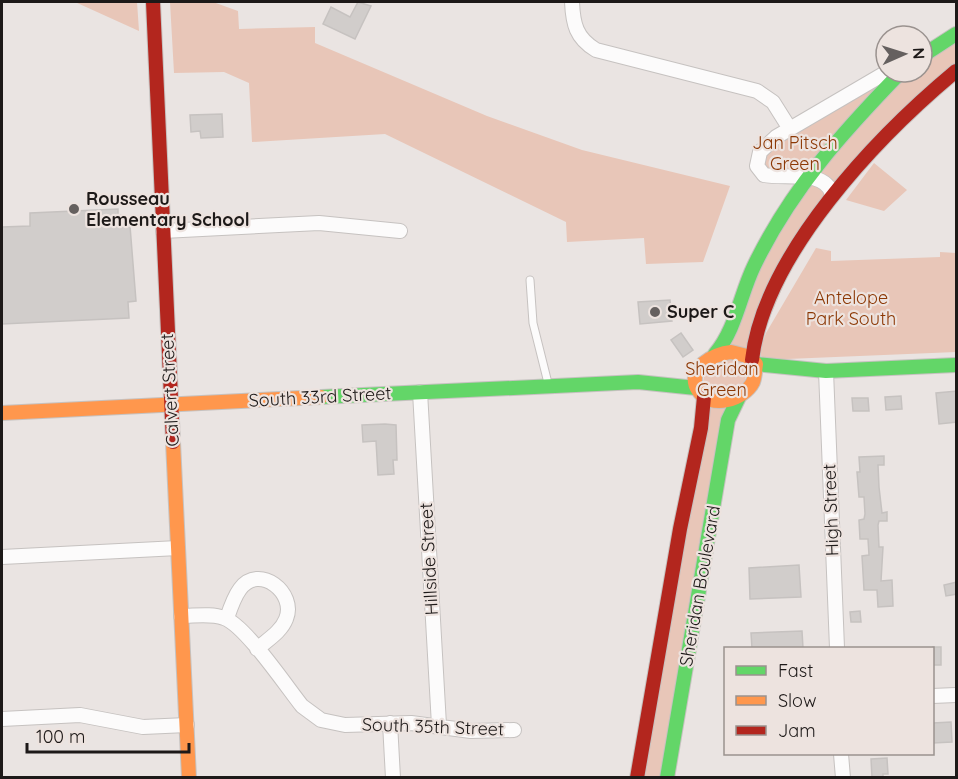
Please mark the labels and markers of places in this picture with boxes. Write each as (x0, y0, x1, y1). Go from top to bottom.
place label: Rousseau Elementary School (86, 187, 250, 231)
marker: Rousseau Elementary School (67, 202, 81, 216)
place label: Super C (667, 300, 734, 323)
marker: Super C (648, 305, 662, 319)

